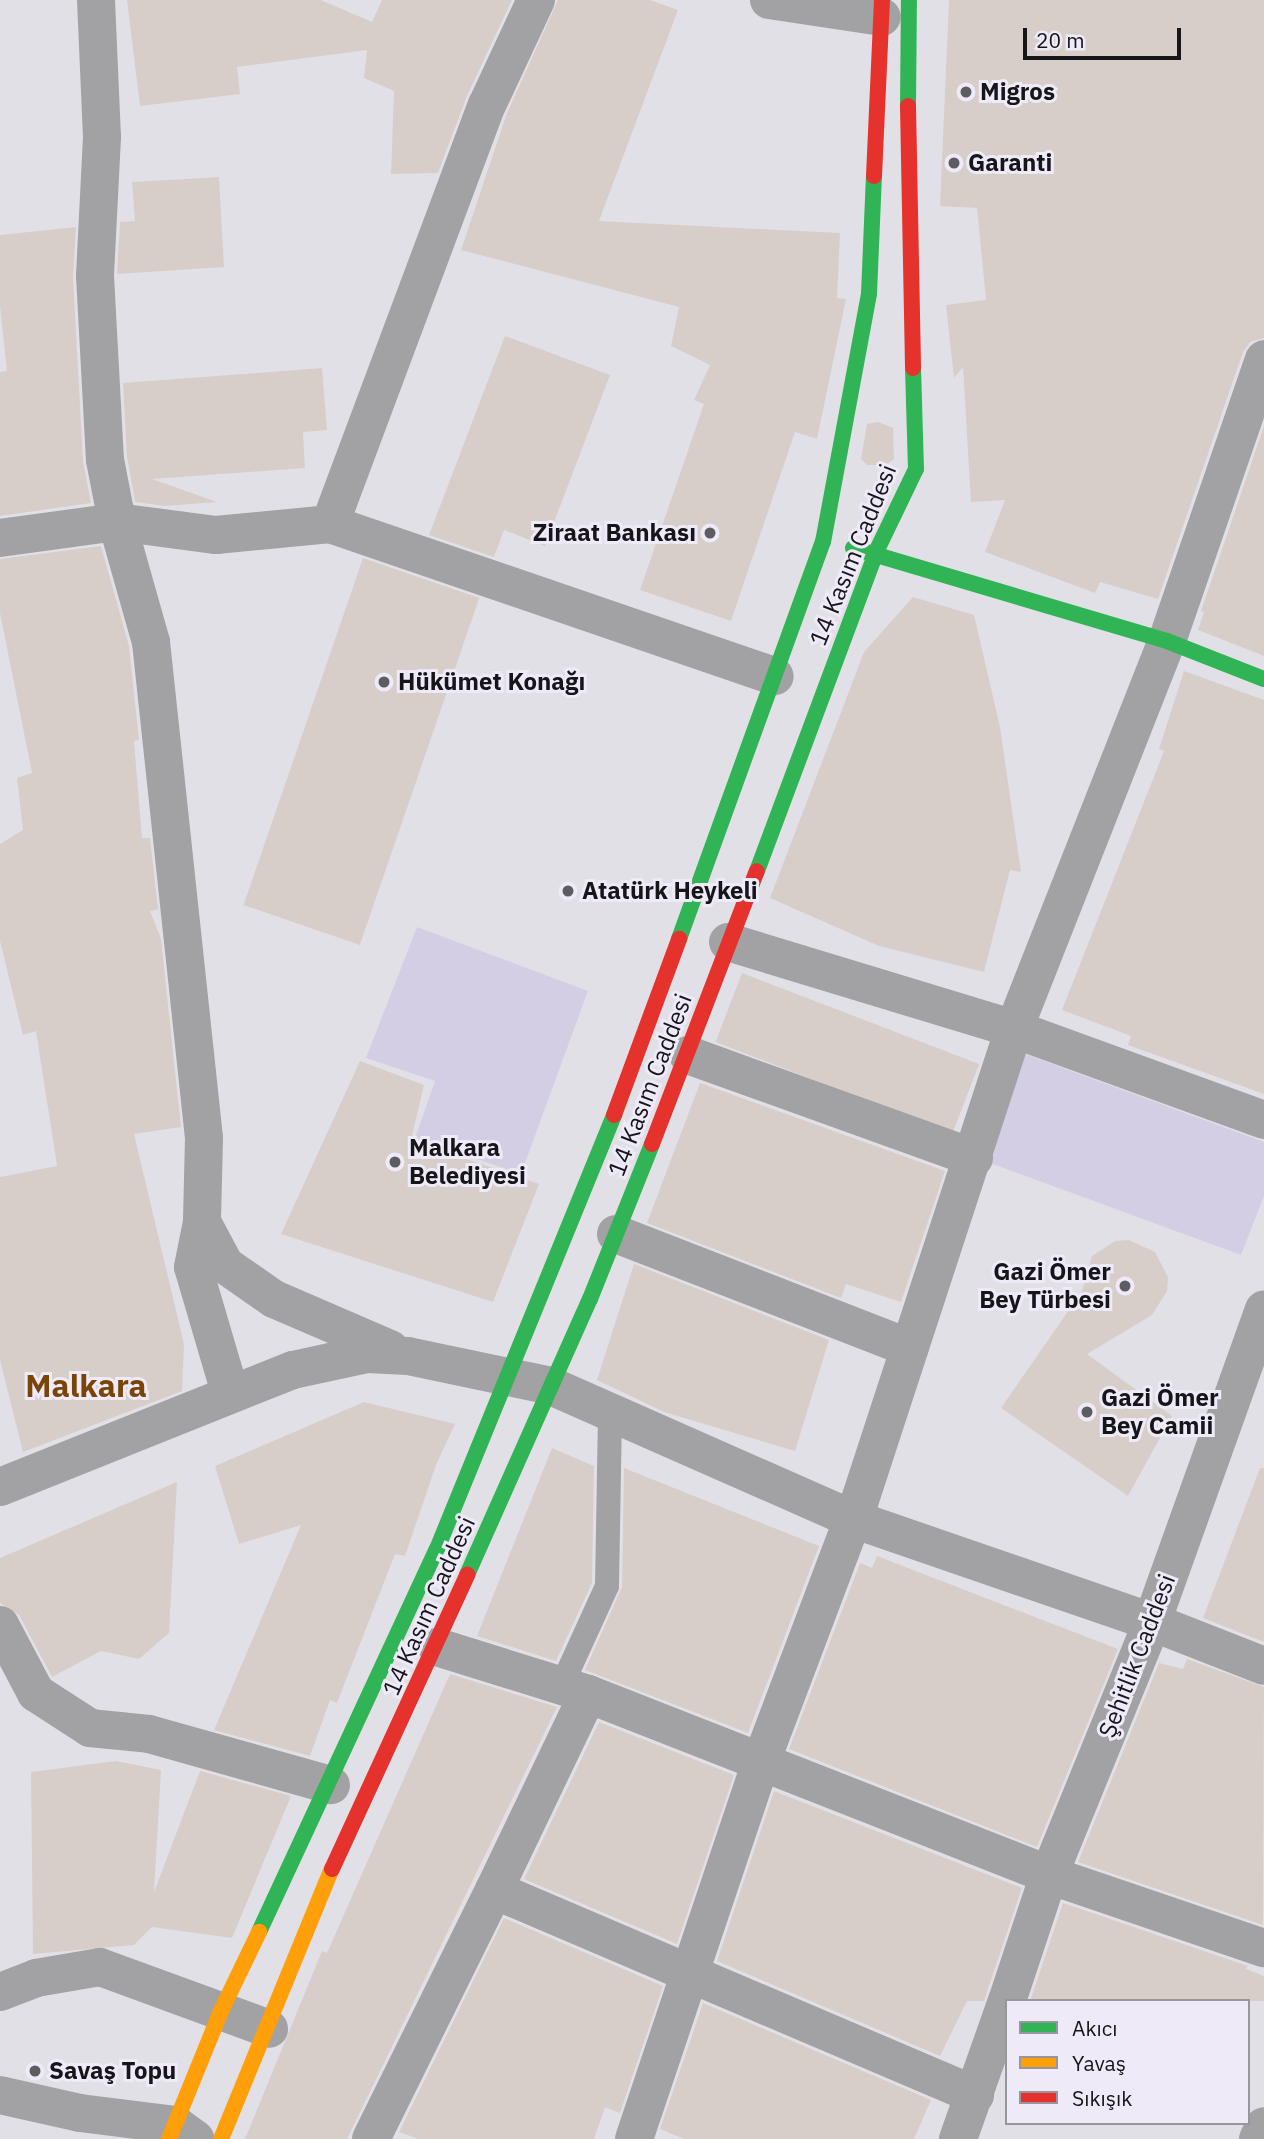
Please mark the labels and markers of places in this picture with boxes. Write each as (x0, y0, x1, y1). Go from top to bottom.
place label: Migros (980, 78, 1055, 106)
marker: Migros (958, 84, 974, 100)
place label: Garanti (968, 149, 1052, 177)
marker: Garanti (946, 155, 962, 171)
place label: Ziraat Bankası (533, 519, 696, 547)
marker: Ziraat Bankası (702, 525, 718, 541)
place label: Hükümet Konağı (398, 668, 585, 696)
marker: Hükümet Konağı (376, 674, 392, 690)
place label: Atatürk Heykeli (582, 877, 758, 905)
marker: Atatürk Heykeli (560, 883, 576, 899)
place label: Malkara Belediyesi (409, 1134, 526, 1190)
marker: Malkara Belediyesi (387, 1154, 403, 1170)
place label: Gazi Ömer Bey Türbesi (979, 1258, 1111, 1314)
marker: Gazi Ömer Bey Türbesi (1117, 1278, 1133, 1294)
place label: Gazi Ömer Bey Camii (1101, 1384, 1219, 1440)
marker: Gazi Ömer Bey Camii (1079, 1404, 1095, 1420)
place label: Savaş Topu (49, 2057, 176, 2085)
marker: Savaş Topu (27, 2063, 43, 2079)

